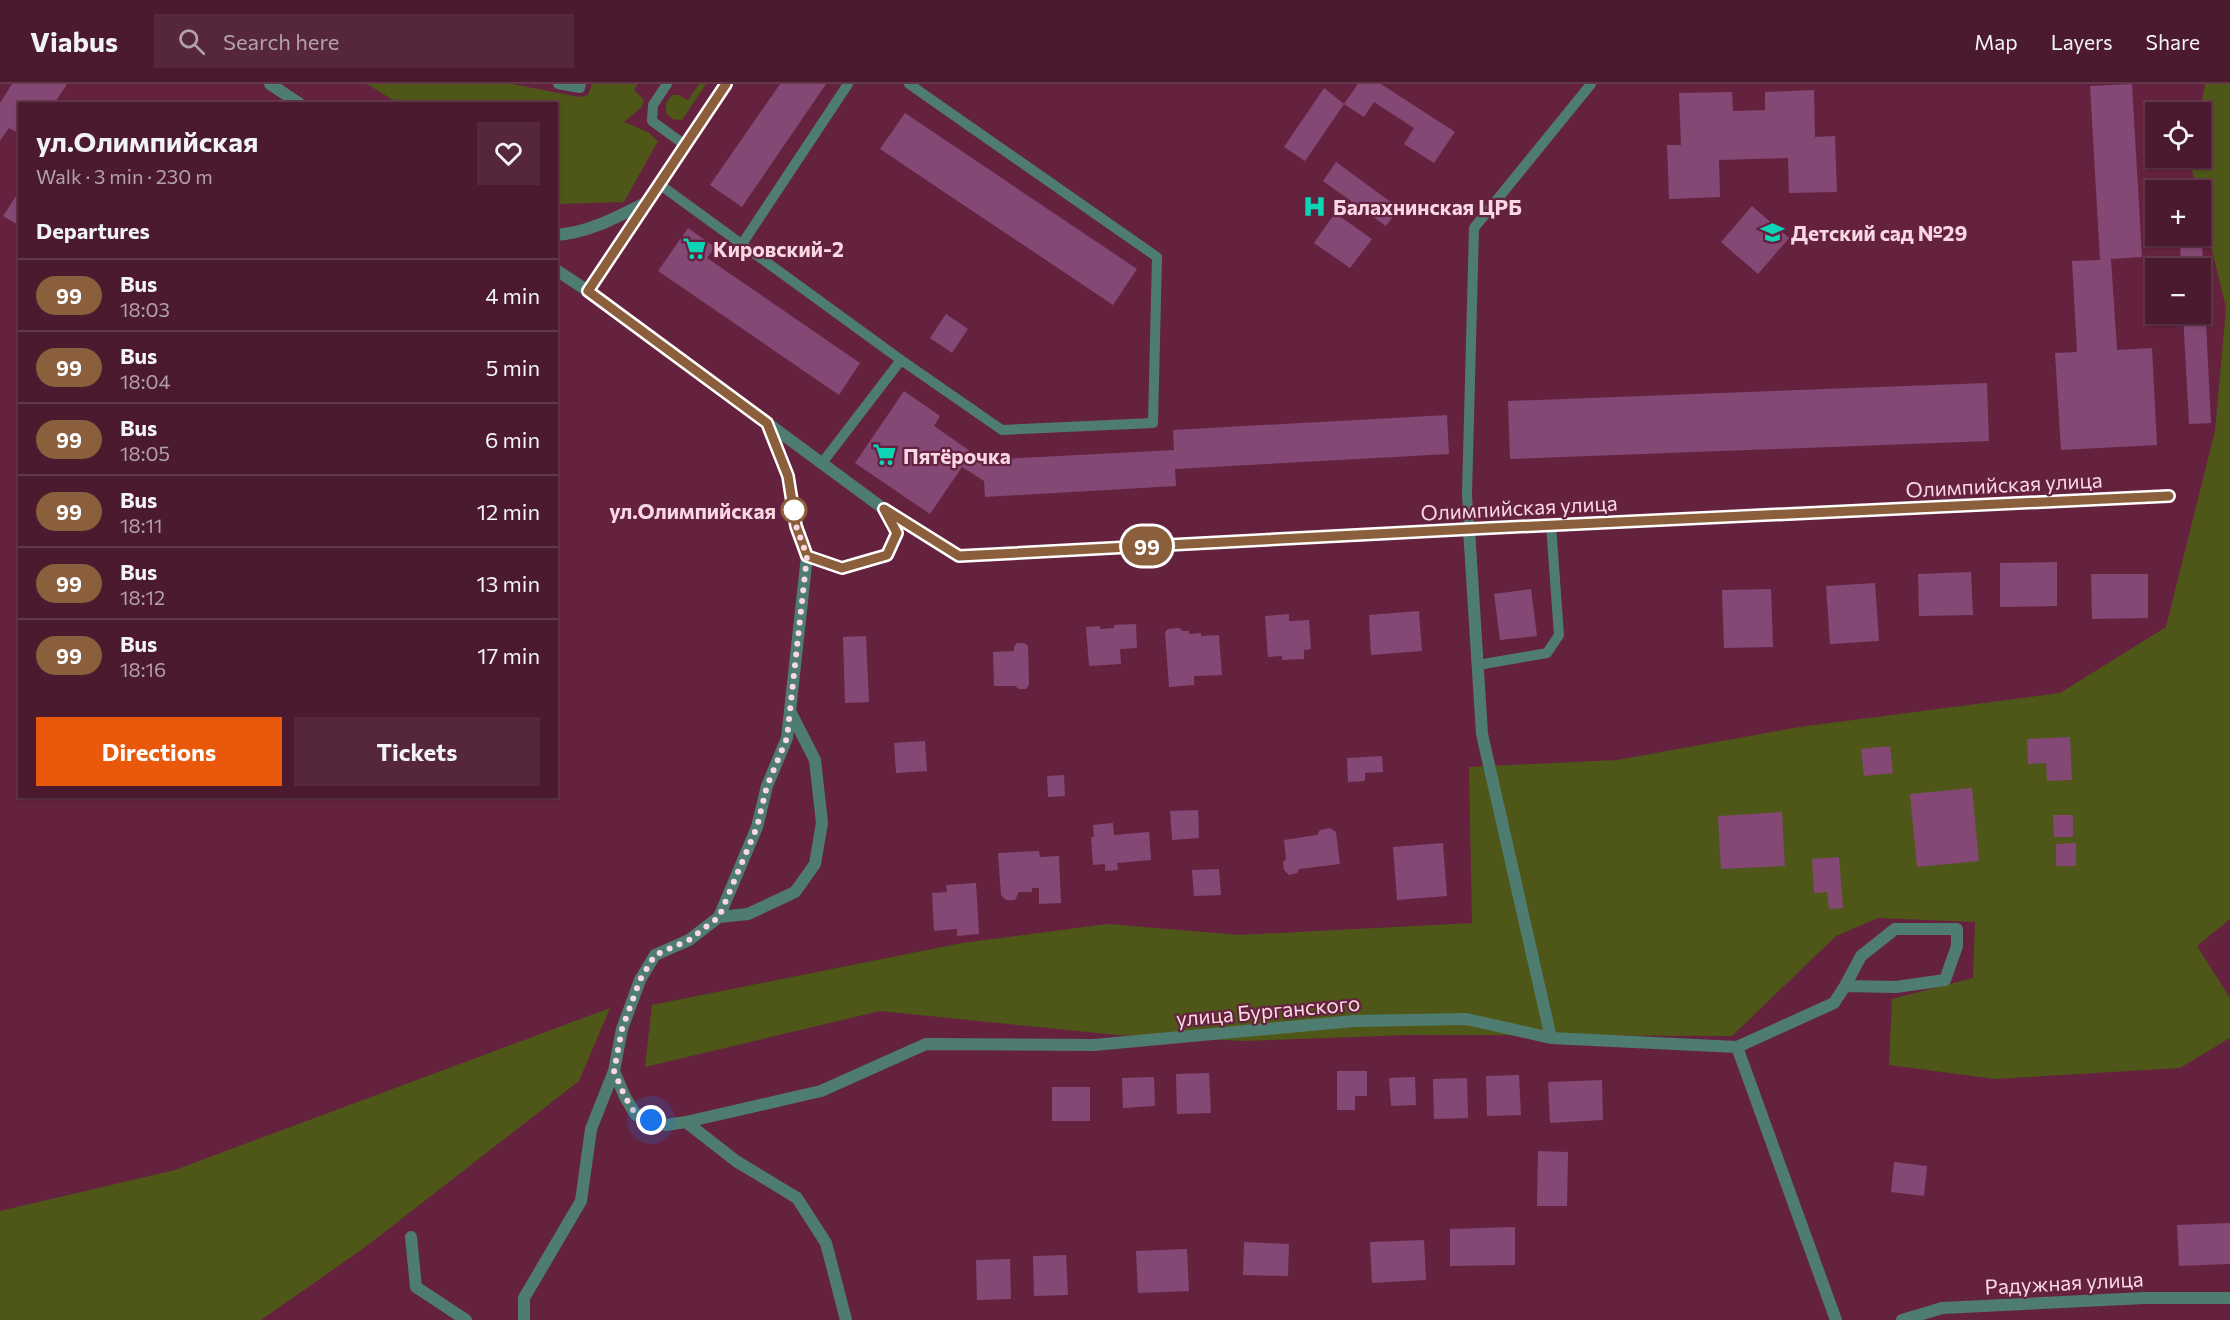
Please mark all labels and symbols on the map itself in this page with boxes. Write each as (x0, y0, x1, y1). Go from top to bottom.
hospital icon: Балахнинская ЦРБ (1302, 193, 1328, 219)
place label: Балахнинская ЦРБ (1333, 194, 1522, 219)
school or university icon: Детский сад №29 (1760, 219, 1786, 245)
place label: Детский сад №29 (1791, 220, 1967, 245)
supermarket icon: Кировский-2 (682, 235, 708, 261)
place label: Кировский-2 (713, 236, 844, 261)
supermarket icon: Пятёрочка (872, 442, 898, 468)
place label: Пятёрочка (903, 443, 1011, 468)
street label: Олимпийская улица (1905, 466, 2103, 502)
street label: Олимпийская улица (1420, 489, 1618, 525)
marker: ул.Олимпийская (781, 497, 807, 523)
place label: ул.Олимпийская (609, 498, 776, 523)
line badge: 99 (1120, 526, 1174, 566)
street label: улица Бурганского (1175, 990, 1361, 1030)
your location (636, 1105, 666, 1135)
street label: Радужная улица (1984, 1265, 2144, 1299)

